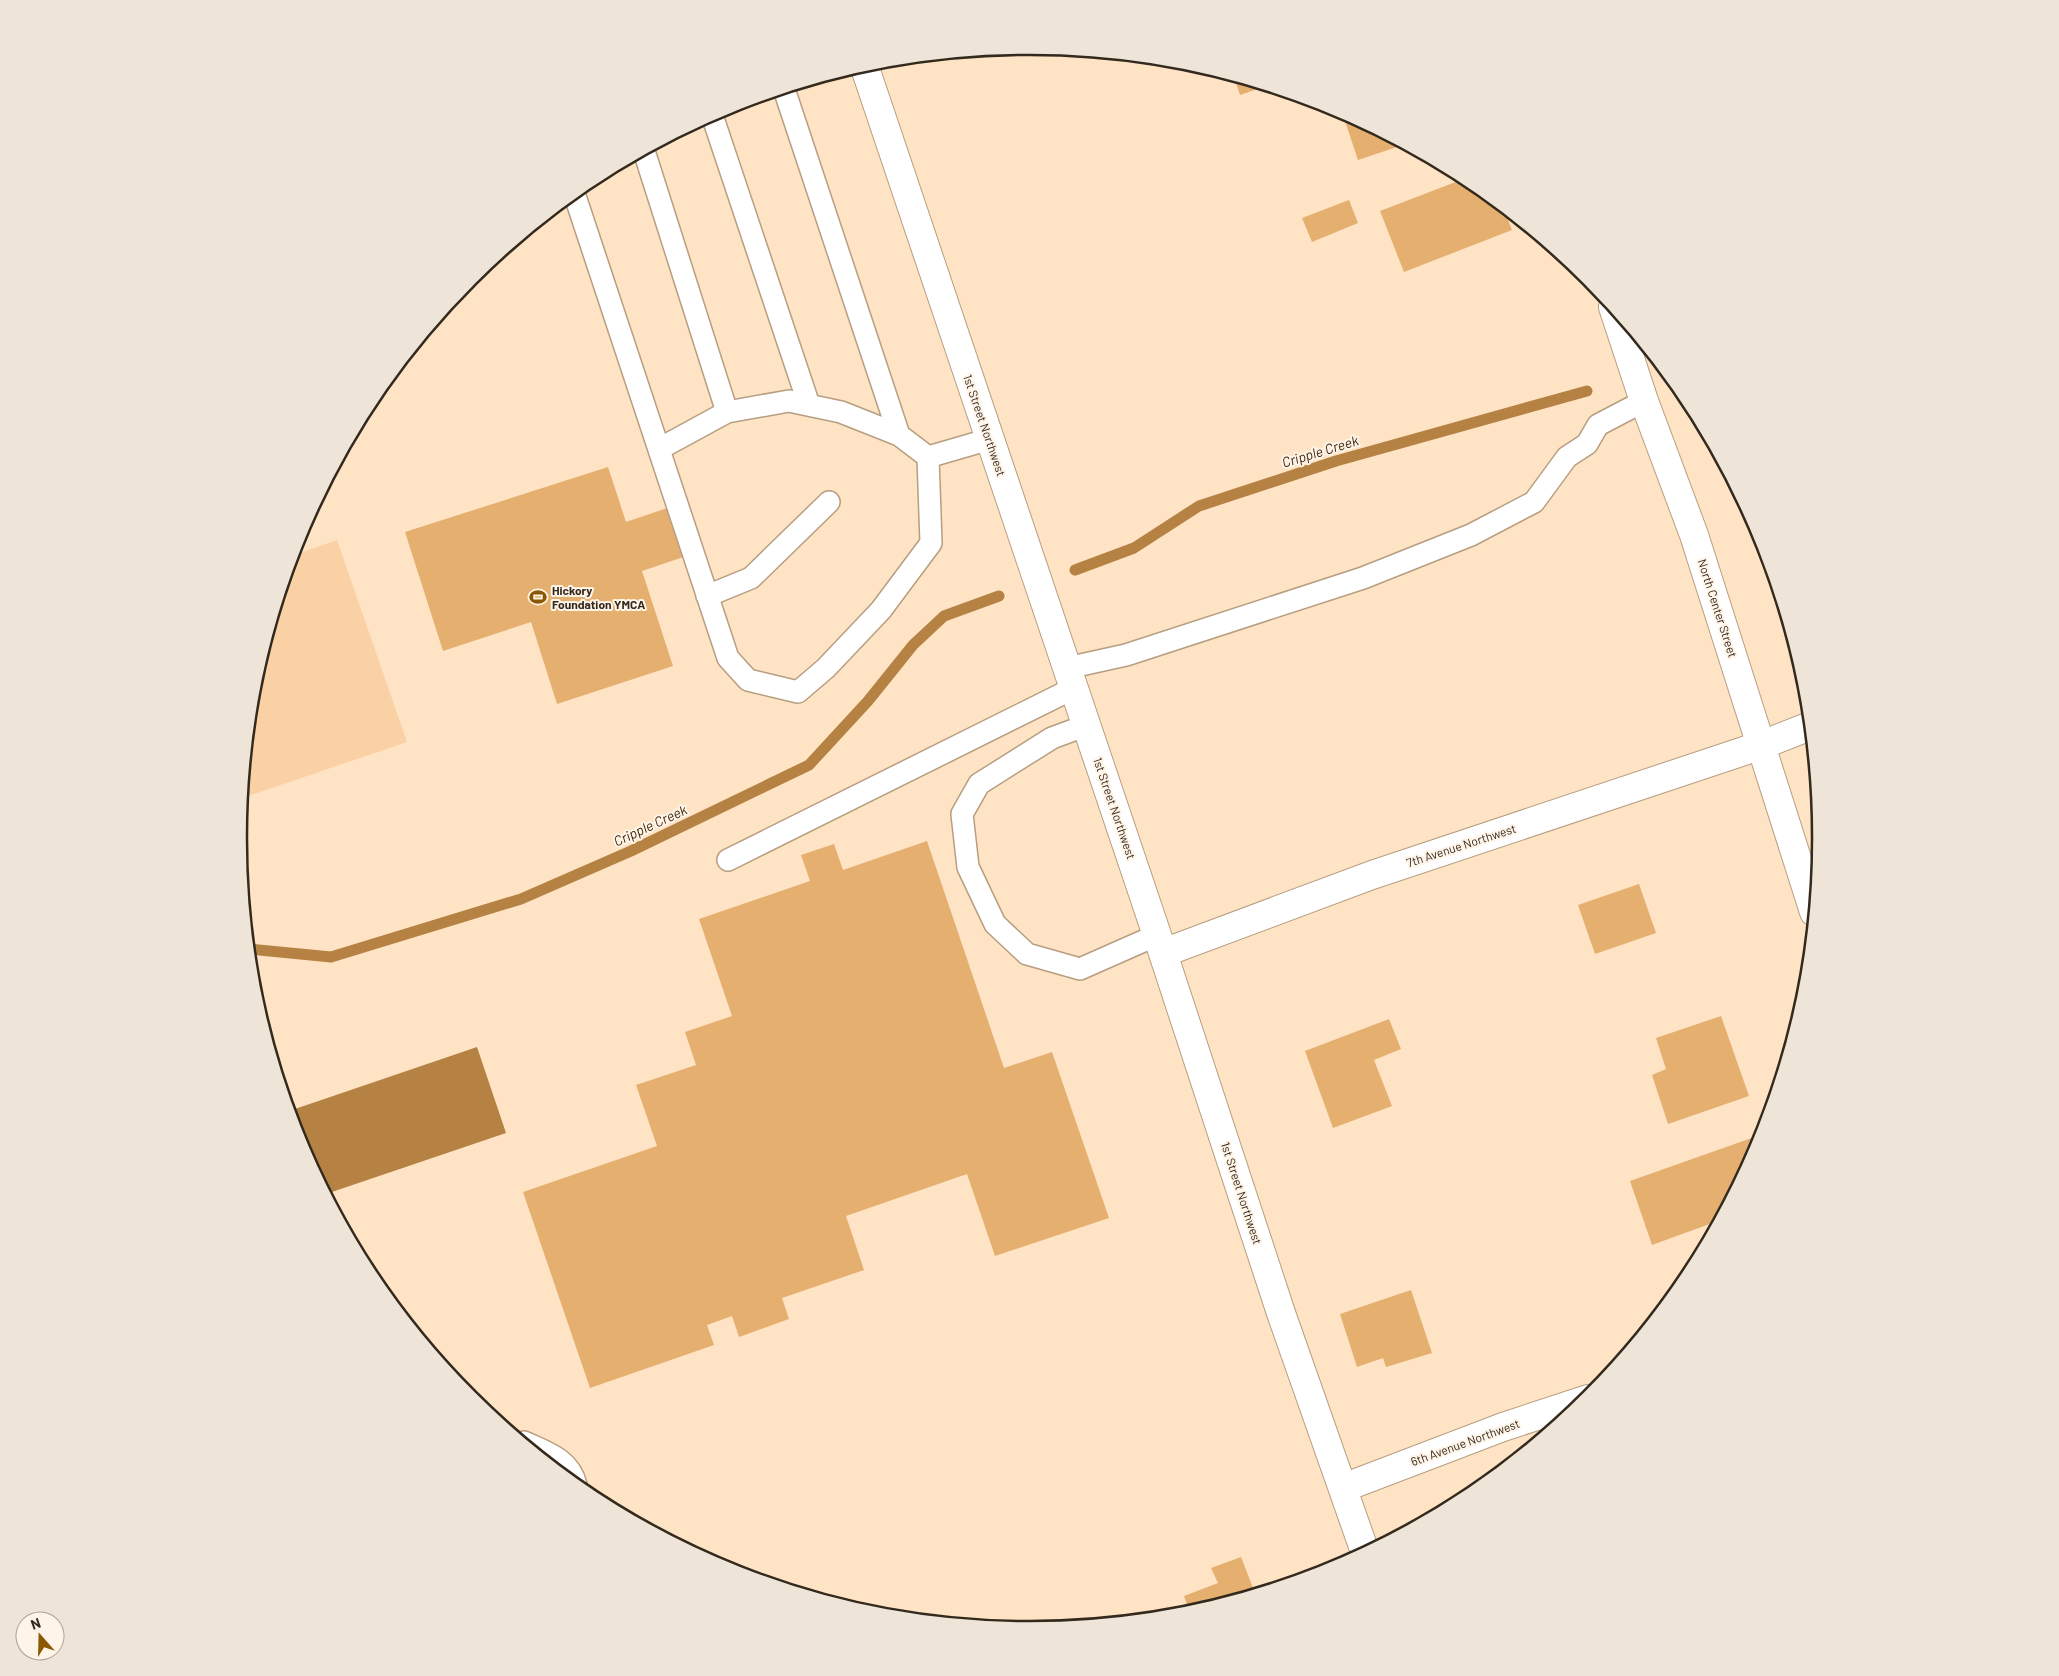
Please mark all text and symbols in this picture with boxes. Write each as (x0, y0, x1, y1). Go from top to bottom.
street label: 1st Street Northwest (961, 372, 1009, 478)
water label: Cripple Creek (1280, 431, 1361, 471)
street label: North Center Street (1695, 557, 1741, 659)
place label: Hickory Foundation YMCA (552, 583, 645, 611)
sports icon: Hickory Foundation YMCA (528, 587, 548, 607)
street label: 1st Street Northwest (1091, 755, 1139, 861)
water label: Cripple Creek (611, 800, 690, 849)
street label: 7th Avenue Northwest (1405, 821, 1517, 869)
street label: 1st Street Northwest (1219, 1140, 1265, 1246)
street label: 6th Avenue Northwest (1409, 1416, 1521, 1468)
north arrow (15, 1611, 65, 1661)
text: N (28, 1614, 43, 1633)

